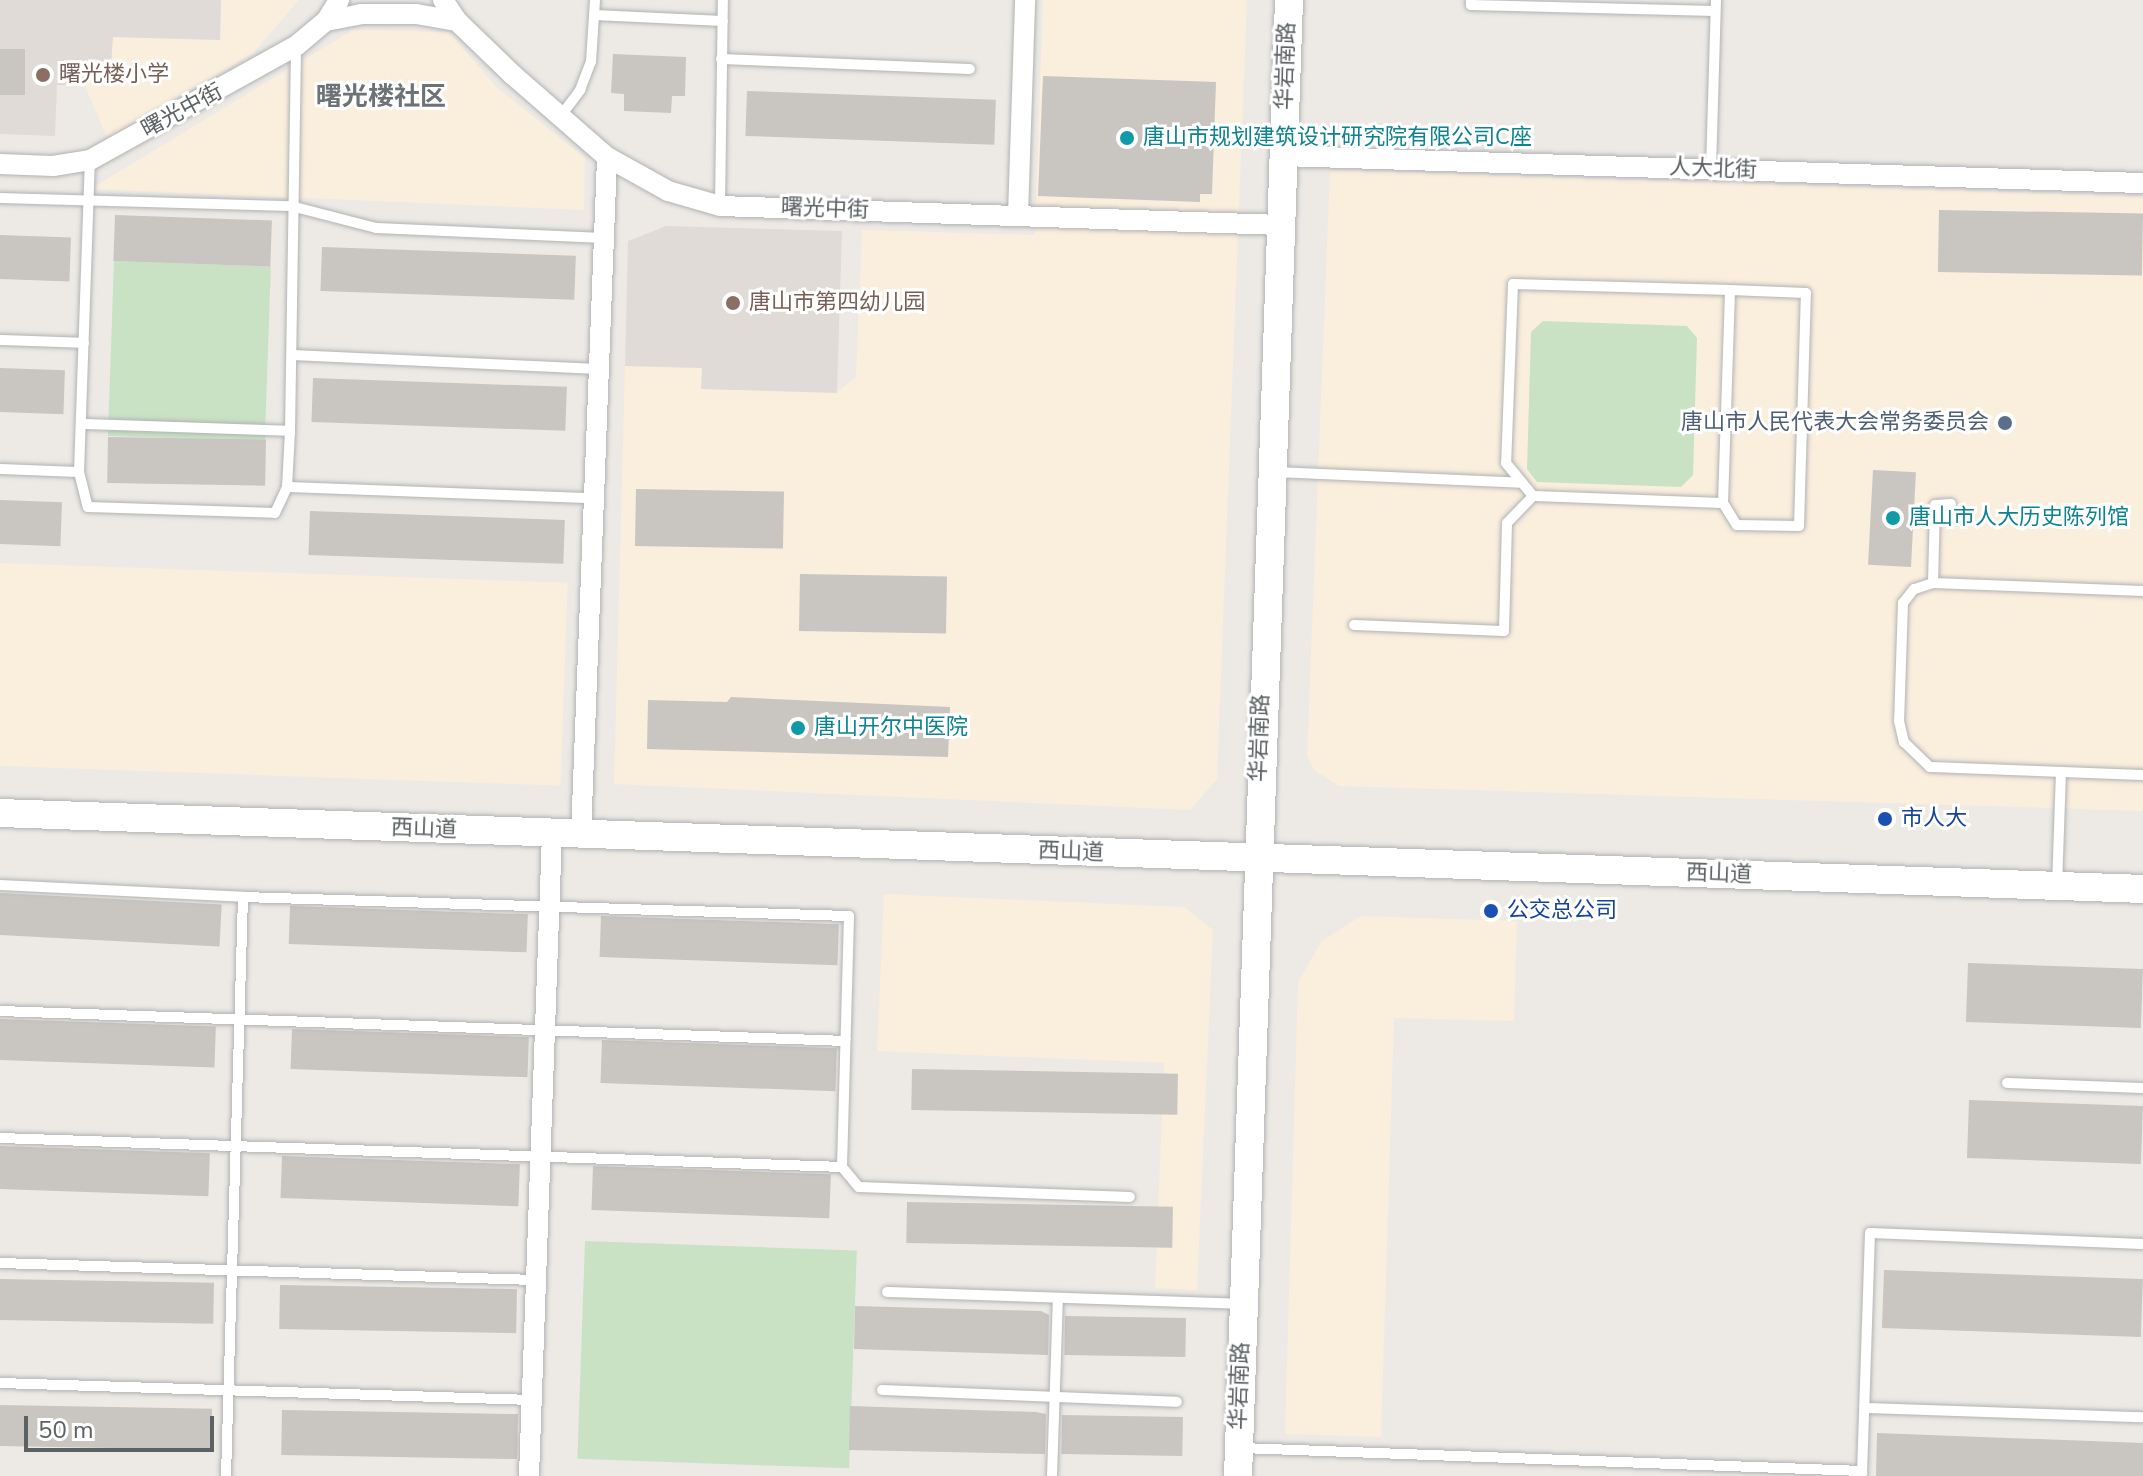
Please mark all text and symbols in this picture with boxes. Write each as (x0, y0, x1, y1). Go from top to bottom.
street label: 华岩南路 (1271, 22, 1301, 110)
place label: 曙光楼小学 (59, 62, 169, 88)
marker: 曙光楼小学 (34, 66, 52, 84)
street label: 曙光中街 (137, 79, 227, 143)
district label: 曙光楼社区 (316, 81, 446, 113)
place label: 唐山市规划建筑设计研究院有限公司C座 (1143, 125, 1532, 151)
marker: 唐山市规划建筑设计研究院有限公司C座 (1118, 129, 1136, 147)
street label: 人大北街 (1669, 154, 1757, 184)
street label: 曙光中街 (781, 194, 869, 224)
place label: 唐山市第四幼儿园 (749, 290, 925, 316)
marker: 唐山市第四幼儿园 (724, 294, 742, 312)
place label: 唐山市人民代表大会常务委员会 (1681, 410, 1989, 436)
marker: 唐山市人民代表大会常务委员会 (1996, 414, 2014, 432)
place label: 唐山市人大历史陈列馆 (1909, 505, 2129, 531)
marker: 唐山市人大历史陈列馆 (1884, 509, 1902, 527)
street label: 华岩南路 (1245, 694, 1275, 782)
place label: 唐山开尔中医院 (814, 715, 968, 741)
marker: 唐山开尔中医院 (789, 719, 807, 737)
place label: 市人大 (1901, 806, 1967, 832)
marker: 市人大 (1876, 810, 1894, 828)
street label: 西山道 (391, 815, 457, 843)
street label: 西山道 (1038, 838, 1104, 866)
street label: 西山道 (1686, 860, 1752, 888)
place label: 公交总公司 (1507, 898, 1617, 924)
marker: 公交总公司 (1482, 902, 1500, 920)
street label: 华岩南路 (1225, 1342, 1255, 1430)
scale bar (28, 1400, 218, 1450)
text: 50 m (38, 1414, 94, 1446)

